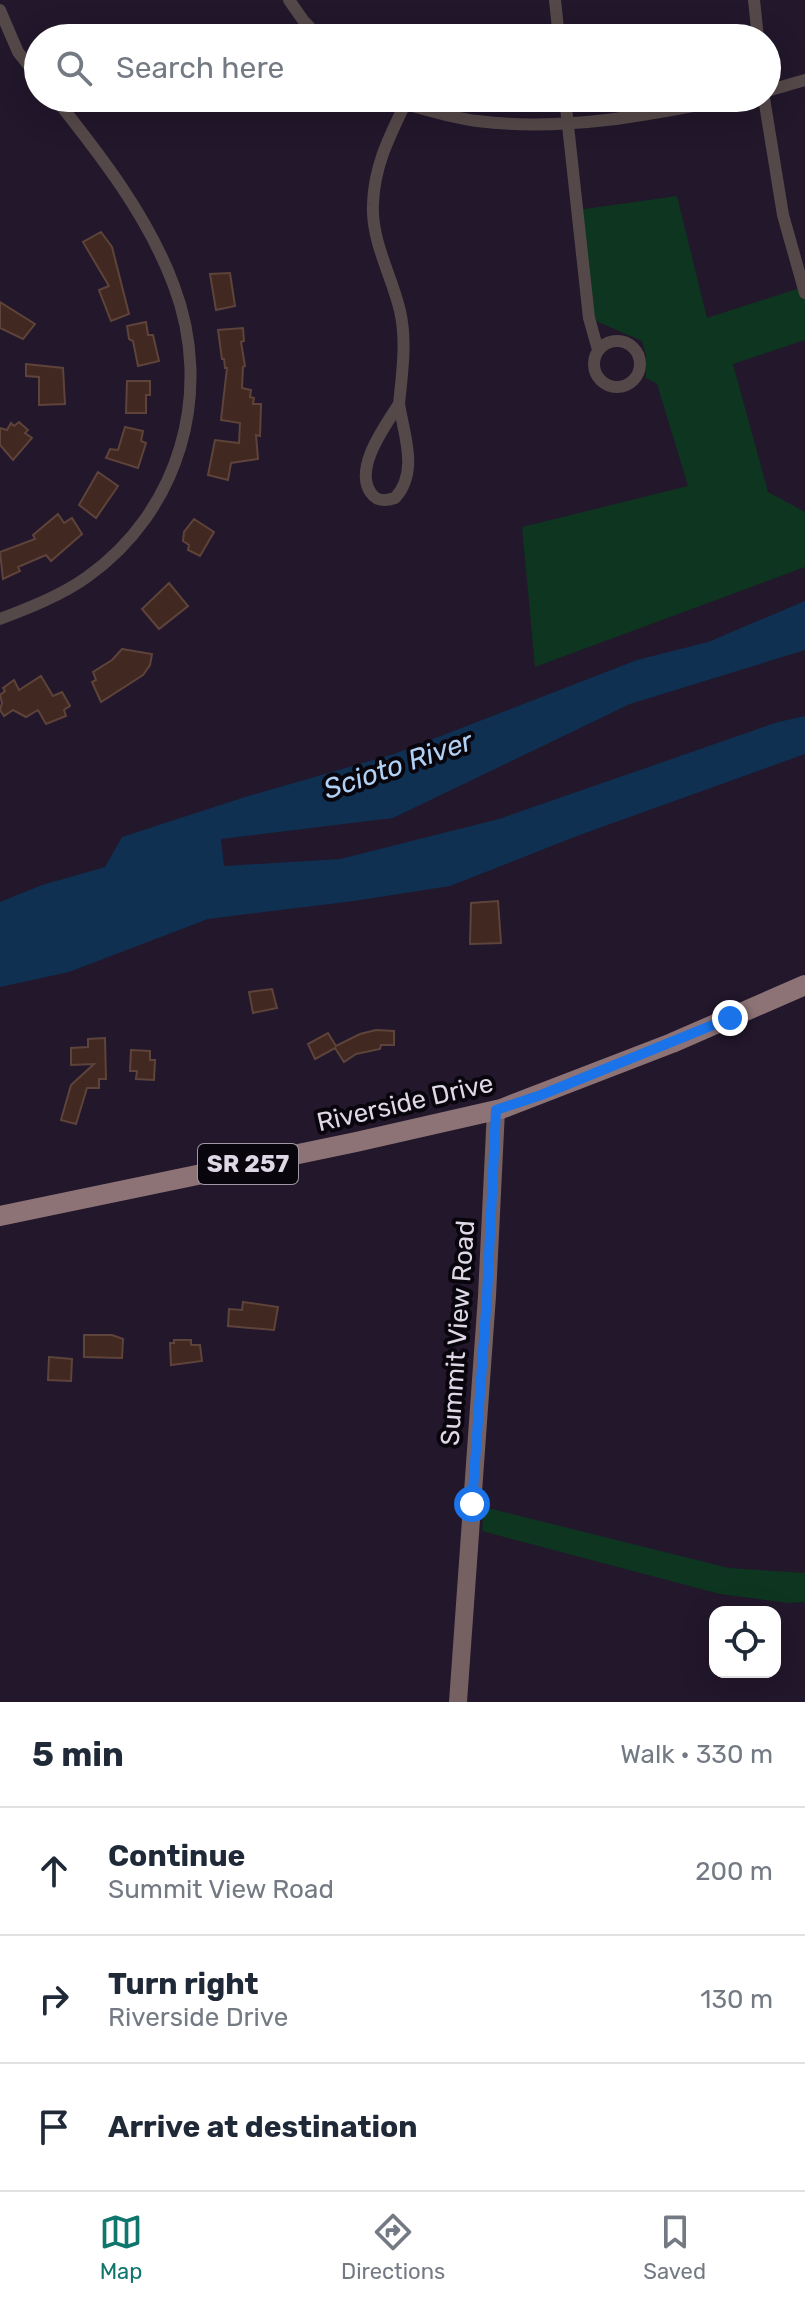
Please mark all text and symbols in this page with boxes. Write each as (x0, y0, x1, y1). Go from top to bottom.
search box (24, 24, 781, 112)
icon: search (52, 46, 96, 90)
text: Search here (116, 50, 284, 86)
water label: Scioto River (319, 724, 478, 806)
route end (712, 1000, 748, 1036)
street label: Riverside Drive (314, 1068, 496, 1138)
road number: SR 257 (198, 1144, 298, 1184)
street label: Summit View Road (435, 1219, 481, 1447)
route start (454, 1486, 490, 1522)
map controls (709, 1606, 781, 1678)
button: locate (709, 1606, 781, 1678)
text: 5 min (32, 1734, 124, 1775)
text: Walk · 330 m (620, 1739, 773, 1770)
text: Continue (108, 1838, 245, 1874)
icon: ahead (32, 1849, 76, 1893)
text: 200 m (695, 1856, 773, 1887)
text: Summit View Road (108, 1874, 334, 1905)
text: Turn right (108, 1966, 259, 2002)
icon: right (32, 1977, 76, 2021)
text: 130 m (700, 1984, 773, 2015)
text: Riverside Drive (108, 2002, 288, 2033)
icon: arrive (32, 2105, 76, 2149)
text: Arrive at destination (108, 2109, 418, 2145)
tab: Map (99, 2210, 143, 2285)
tab: Directions (341, 2210, 445, 2285)
tab: Saved (643, 2210, 706, 2285)

